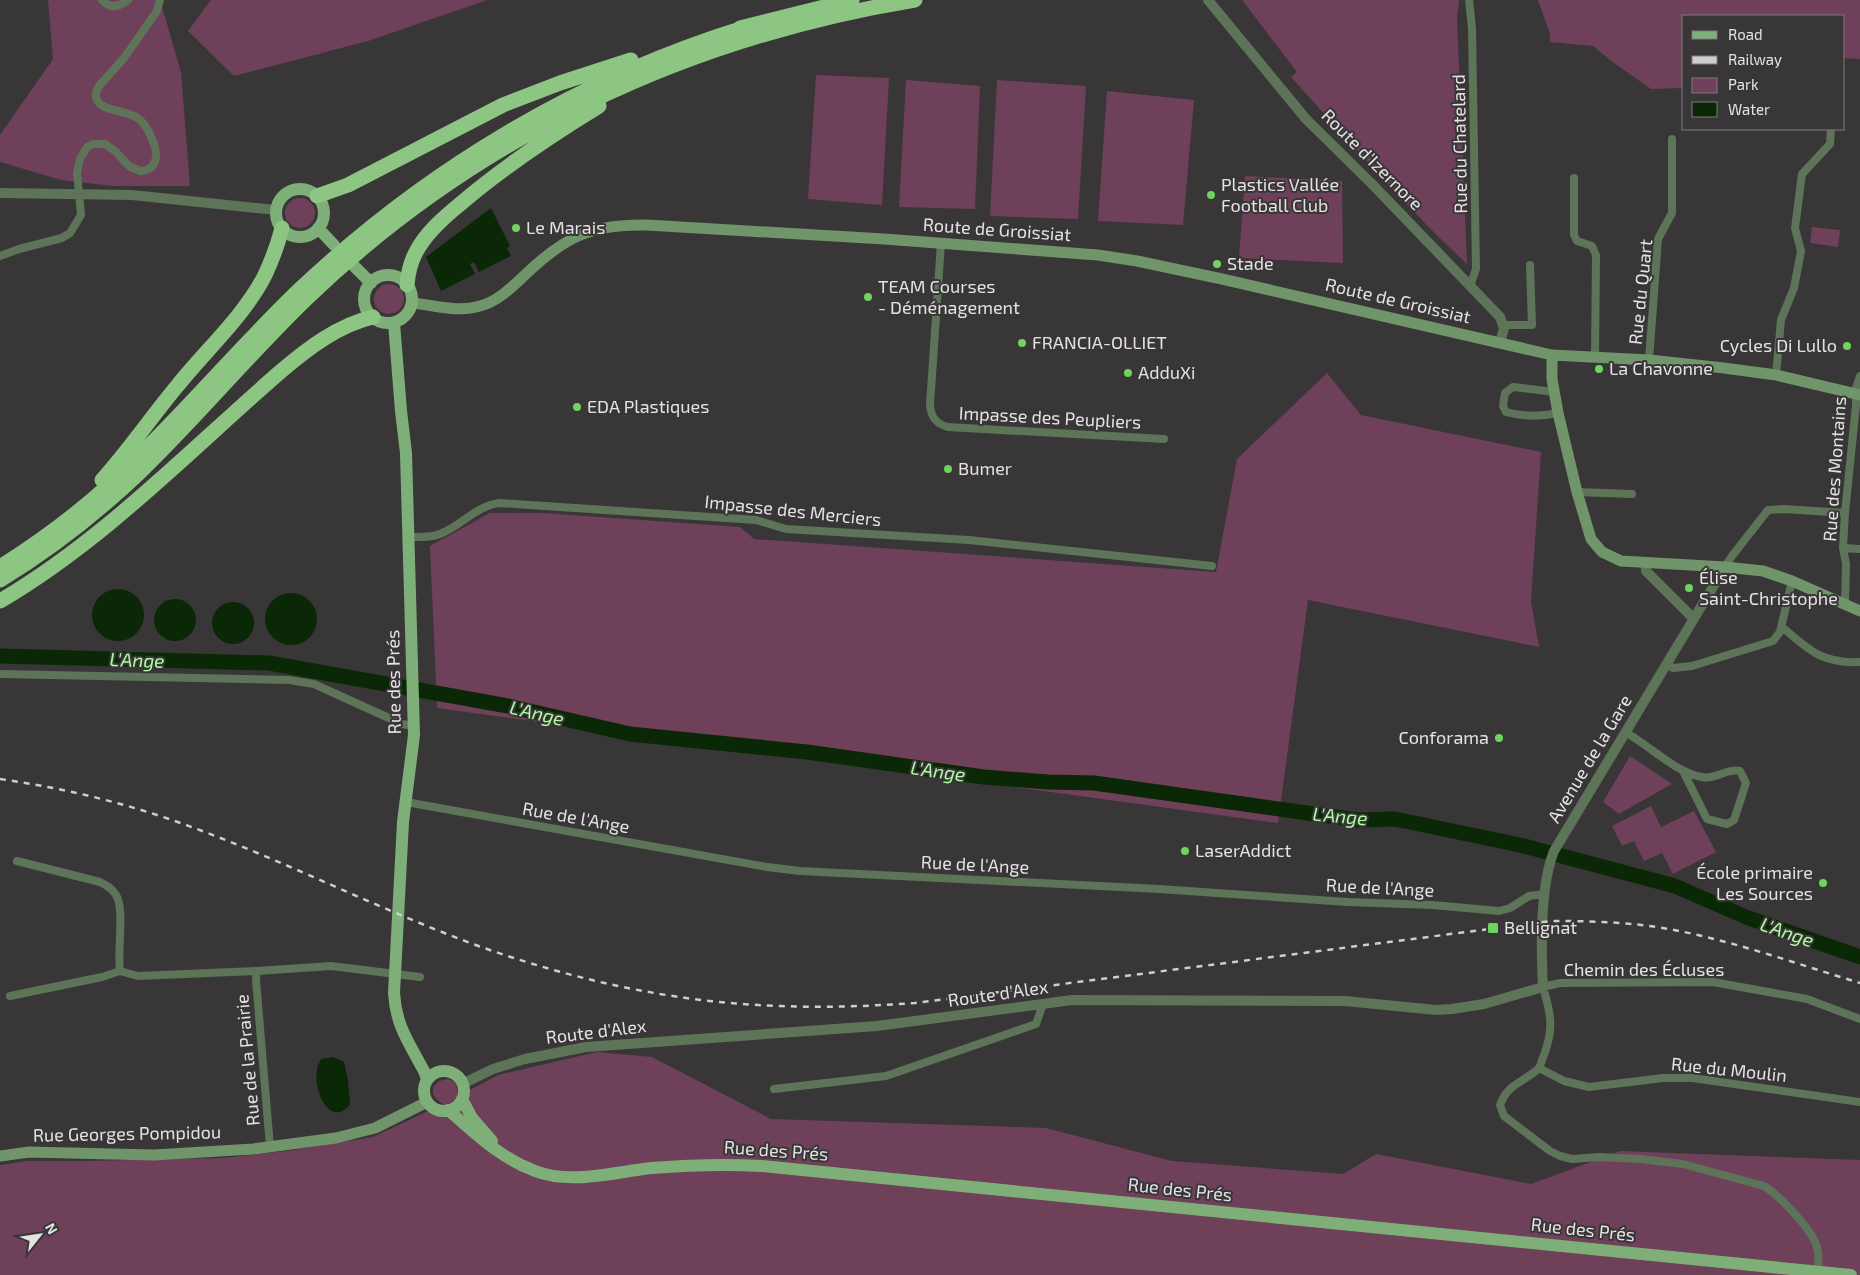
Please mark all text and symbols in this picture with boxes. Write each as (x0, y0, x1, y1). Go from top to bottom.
legend (1682, 15, 1845, 130)
text: Road (1728, 25, 1763, 43)
text: Railway (1728, 50, 1782, 68)
street label: Rue du Chatelard (1447, 74, 1471, 214)
text: Park (1728, 75, 1759, 93)
text: Water (1728, 100, 1770, 118)
street label: Route d'Izernore (1317, 104, 1428, 215)
place label: Plastics Vallée Football Club (1221, 173, 1339, 216)
marker: Plastics Vallée Football Club (1205, 189, 1217, 201)
street label: Route de Groissiat (922, 213, 1072, 245)
place label: Le Marais (526, 216, 605, 238)
marker: Le Marais (510, 222, 522, 234)
street label: Rue du Quart (1624, 238, 1656, 346)
place label: Stade (1227, 252, 1274, 274)
marker: Stade (1211, 258, 1223, 270)
street label: Route de Groissiat (1323, 273, 1473, 327)
place label: TEAM Courses - Déménagement (878, 275, 1020, 318)
marker: TEAM Courses - Déménagement (862, 291, 874, 303)
place label: FRANCIA-OLLIET (1032, 331, 1167, 353)
place label: Cycles Di Lullo (1720, 334, 1837, 356)
marker: FRANCIA-OLLIET (1016, 337, 1028, 349)
marker: Cycles Di Lullo (1841, 340, 1853, 352)
place label: La Chavonne (1609, 357, 1713, 379)
place label: AdduXi (1138, 361, 1196, 383)
marker: La Chavonne (1593, 363, 1605, 375)
marker: AdduXi (1122, 367, 1134, 379)
place label: EDA Plastiques (587, 395, 709, 417)
street label: Rue des Montains (1818, 396, 1850, 542)
marker: EDA Plastiques (571, 401, 583, 413)
street label: Impasse des Peupliers (958, 401, 1142, 433)
place label: Bumer (958, 457, 1012, 479)
marker: Bumer (942, 463, 954, 475)
street label: Impasse des Merciers (704, 490, 883, 530)
place label: Élise Saint-Christophe (1699, 566, 1838, 609)
marker: Élise Saint-Christophe (1683, 582, 1695, 594)
street label: Rue des Prés (381, 630, 405, 735)
water label: L'Ange (109, 647, 165, 672)
street label: Avenue de la Gare (1542, 691, 1636, 826)
water label: L'Ange (508, 695, 567, 730)
place label: Conforama (1398, 726, 1489, 748)
marker: Conforama (1493, 732, 1505, 744)
water label: L'Ange (909, 755, 967, 786)
street label: Rue de l'Ange (521, 797, 631, 837)
water label: L'Ange (1312, 802, 1368, 829)
place label: LaserAddict (1195, 839, 1291, 861)
marker: LaserAddict (1179, 845, 1191, 857)
street label: Rue de l'Ange (920, 850, 1030, 878)
place label: École primaire Les Sources (1696, 861, 1813, 904)
street label: Rue de l'Ange (1325, 873, 1435, 901)
marker: École primaire Les Sources (1817, 877, 1829, 889)
water label: L'Ange (1757, 912, 1817, 951)
place label: Bellignat (1504, 916, 1577, 938)
marker: Bellignat (1486, 921, 1500, 935)
street label: Chemin des Écluses (1564, 958, 1724, 980)
street label: Route d'Alex (946, 975, 1050, 1011)
street label: Rue de la Prairie (230, 993, 264, 1127)
street label: Route d'Alex (544, 1014, 648, 1048)
street label: Rue du Moulin (1670, 1052, 1788, 1086)
street label: Rue Georges Pompidou (33, 1120, 221, 1146)
street label: Rue des Prés (723, 1135, 829, 1165)
street label: Rue des Prés (1127, 1173, 1233, 1205)
north arrow (15, 1210, 65, 1260)
street label: Rue des Prés (1530, 1213, 1636, 1245)
text: N (42, 1220, 62, 1237)

